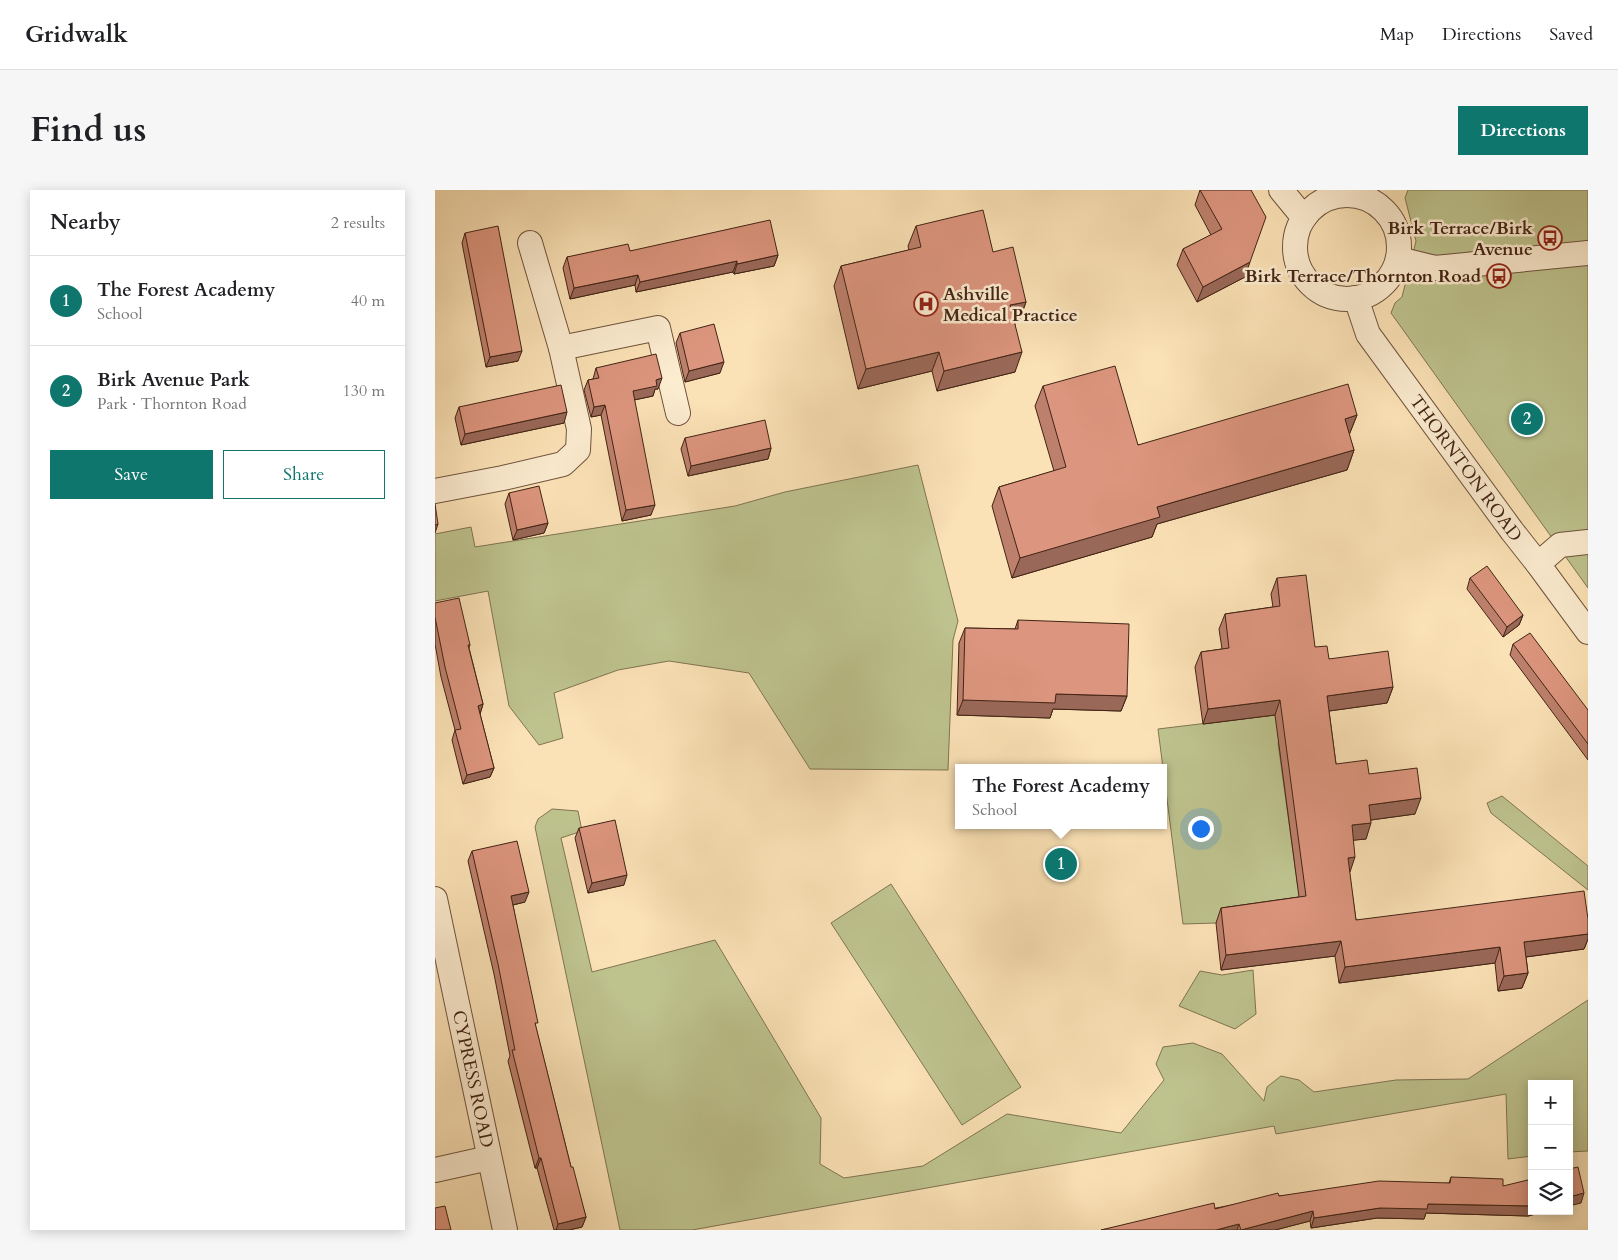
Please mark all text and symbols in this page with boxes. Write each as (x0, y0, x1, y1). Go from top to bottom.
text: Gridwalk (25, 18, 128, 51)
text: Map (1380, 22, 1414, 47)
text: Directions (1442, 22, 1521, 47)
text: Saved (1549, 22, 1593, 47)
text: Find us (30, 106, 146, 154)
button: Directions (1458, 106, 1588, 155)
text: Nearby (50, 208, 121, 237)
text: 2 results (331, 212, 385, 234)
place label: Birk Terrace/Birk Avenue (1387, 216, 1534, 262)
bus stop icon: Birk Terrace/Birk Avenue (1537, 225, 1563, 251)
bus stop icon: Birk Terrace/Thornton Road (1486, 263, 1512, 289)
place label: Birk Terrace/Thornton Road (1245, 264, 1482, 289)
text: The Forest Academy (97, 277, 275, 303)
place label: Ashville Medical Practice (943, 282, 1078, 328)
text: 1 (62, 290, 70, 312)
text: 40 m (351, 290, 385, 312)
hospital icon: Ashville Medical Practice (913, 291, 939, 317)
text: School (97, 303, 142, 325)
text: Birk Avenue Park (97, 367, 250, 393)
text: 2 (62, 380, 70, 402)
text: 130 m (343, 380, 385, 402)
street label: THORNTON ROAD (1404, 390, 1528, 547)
text: Park · Thornton Road (97, 393, 247, 415)
pin: 2 (1511, 400, 1543, 438)
button: Save (50, 450, 213, 499)
button: Share (223, 450, 385, 499)
popup (955, 764, 1167, 829)
text: The Forest Academy (972, 773, 1150, 799)
text: School (972, 799, 1017, 821)
your location (1188, 816, 1214, 842)
pin: 1 (1045, 845, 1077, 883)
street label: CYPRESS ROAD (446, 1008, 499, 1150)
map controls (1528, 1080, 1573, 1215)
button: + (1528, 1080, 1573, 1125)
button: − (1528, 1125, 1573, 1170)
button: layers (1528, 1170, 1573, 1215)

